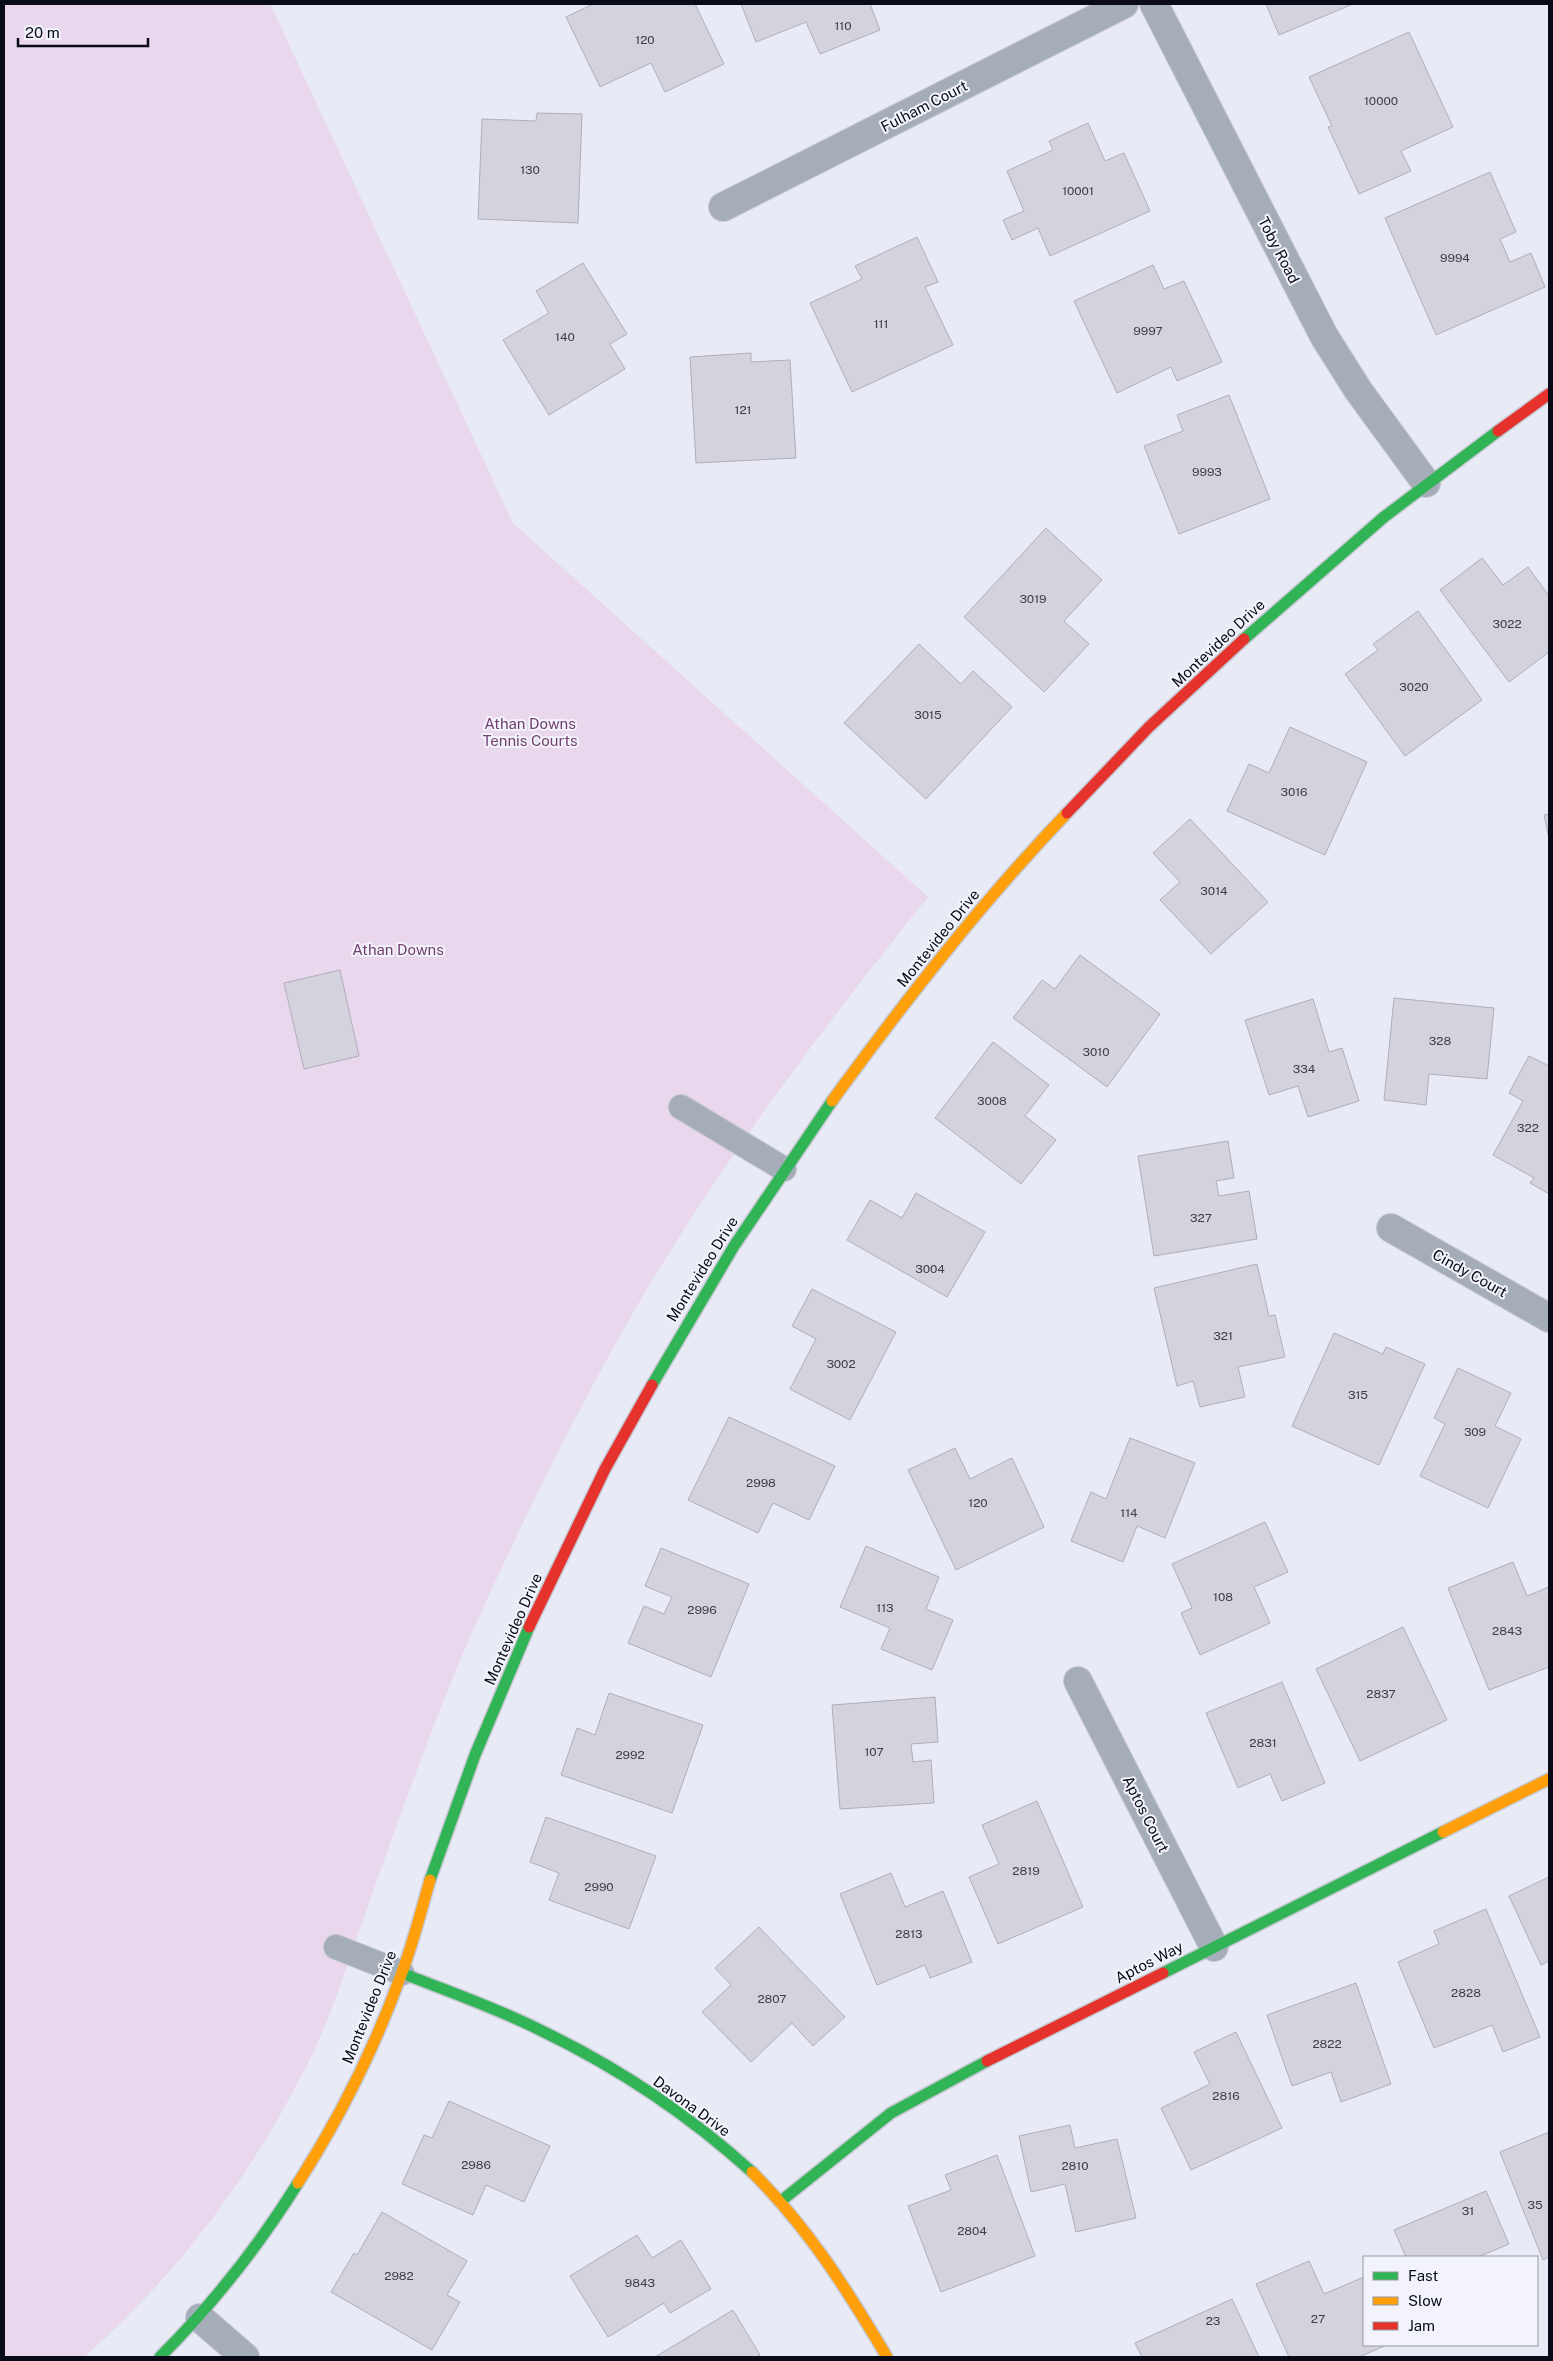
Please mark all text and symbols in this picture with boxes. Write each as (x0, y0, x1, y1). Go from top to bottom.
scale bar (18, 15, 148, 47)
house number: 110 (834, 19, 852, 33)
text: 20 m (25, 24, 60, 41)
house number: 120 (635, 33, 655, 47)
street label: Fulham Court (878, 77, 970, 135)
house number: 10000 (1364, 94, 1398, 108)
house number: 130 (520, 163, 540, 177)
house number: 10001 (1062, 184, 1094, 198)
street label: Toby Road (1255, 214, 1303, 286)
house number: 9994 (1440, 251, 1470, 265)
house number: 111 (874, 317, 888, 331)
house number: 9997 (1133, 324, 1163, 338)
house number: 140 (555, 330, 575, 344)
house number: 121 (735, 403, 751, 417)
house number: 9993 (1192, 465, 1222, 479)
house number: 3019 (1019, 592, 1047, 606)
street label: Montevideo Drive (1168, 596, 1268, 690)
house number: 3022 (1492, 617, 1522, 631)
house number: 3020 (1399, 680, 1429, 694)
house number: 3015 (914, 708, 942, 722)
park label: Athan Downs Tennis Courts (482, 715, 578, 749)
house number: 3016 (1280, 785, 1308, 799)
house number: 3014 (1200, 884, 1228, 898)
street label: Montevideo Drive (893, 886, 983, 990)
park label: Athan Downs (352, 941, 444, 958)
house number: 328 (1429, 1034, 1451, 1048)
house number: 3010 (1082, 1045, 1110, 1059)
house number: 334 (1293, 1062, 1316, 1076)
house number: 3008 (977, 1094, 1007, 1108)
house number: 322 (1517, 1121, 1539, 1135)
house number: 327 (1190, 1211, 1212, 1225)
street label: Montevideo Drive (663, 1213, 741, 1325)
street label: Cindy Court (1430, 1246, 1510, 1300)
house number: 3004 (915, 1262, 945, 1276)
house number: 321 (1213, 1329, 1233, 1343)
house number: 3002 (826, 1357, 856, 1371)
house number: 315 (1348, 1388, 1368, 1402)
house number: 309 (1464, 1425, 1486, 1439)
house number: 2998 (746, 1476, 776, 1490)
house number: 120 (968, 1496, 988, 1510)
house number: 114 (1120, 1506, 1138, 1520)
street label: Montevideo Drive (481, 1570, 545, 1688)
house number: 108 (1213, 1590, 1233, 1604)
house number: 113 (876, 1601, 894, 1615)
house number: 2996 (687, 1603, 717, 1617)
house number: 2843 (1492, 1624, 1522, 1638)
house number: 2837 (1366, 1687, 1396, 1701)
house number: 2831 (1249, 1736, 1277, 1750)
house number: 107 (864, 1745, 884, 1759)
house number: 2992 (615, 1748, 645, 1762)
street label: Aptos Court (1119, 1773, 1173, 1855)
house number: 2819 (1012, 1864, 1040, 1878)
house number: 2990 (584, 1880, 614, 1894)
house number: 2813 (895, 1927, 923, 1941)
street label: Aptos Way (1112, 1938, 1186, 1986)
street label: Montevideo Drive (339, 1948, 399, 2066)
house number: 2828 (1451, 1986, 1481, 2000)
house number: 2807 (757, 1992, 787, 2006)
house number: 2822 (1312, 2037, 1342, 2051)
street label: Davona Drive (650, 2072, 734, 2140)
house number: 2816 (1212, 2089, 1240, 2103)
house number: 2986 (461, 2158, 491, 2172)
house number: 2810 (1061, 2159, 1089, 2173)
house number: 35 (1527, 2198, 1543, 2212)
house number: 31 (1462, 2204, 1474, 2218)
house number: 2804 (957, 2224, 987, 2238)
legend (1363, 2256, 1538, 2346)
text: Fast (1408, 2267, 1438, 2284)
house number: 2982 (384, 2269, 414, 2283)
house number: 9843 (625, 2276, 655, 2290)
text: Slow (1408, 2292, 1443, 2309)
house number: 27 (1311, 2312, 1325, 2326)
house number: 23 (1206, 2314, 1220, 2328)
text: Jam (1408, 2317, 1435, 2334)

